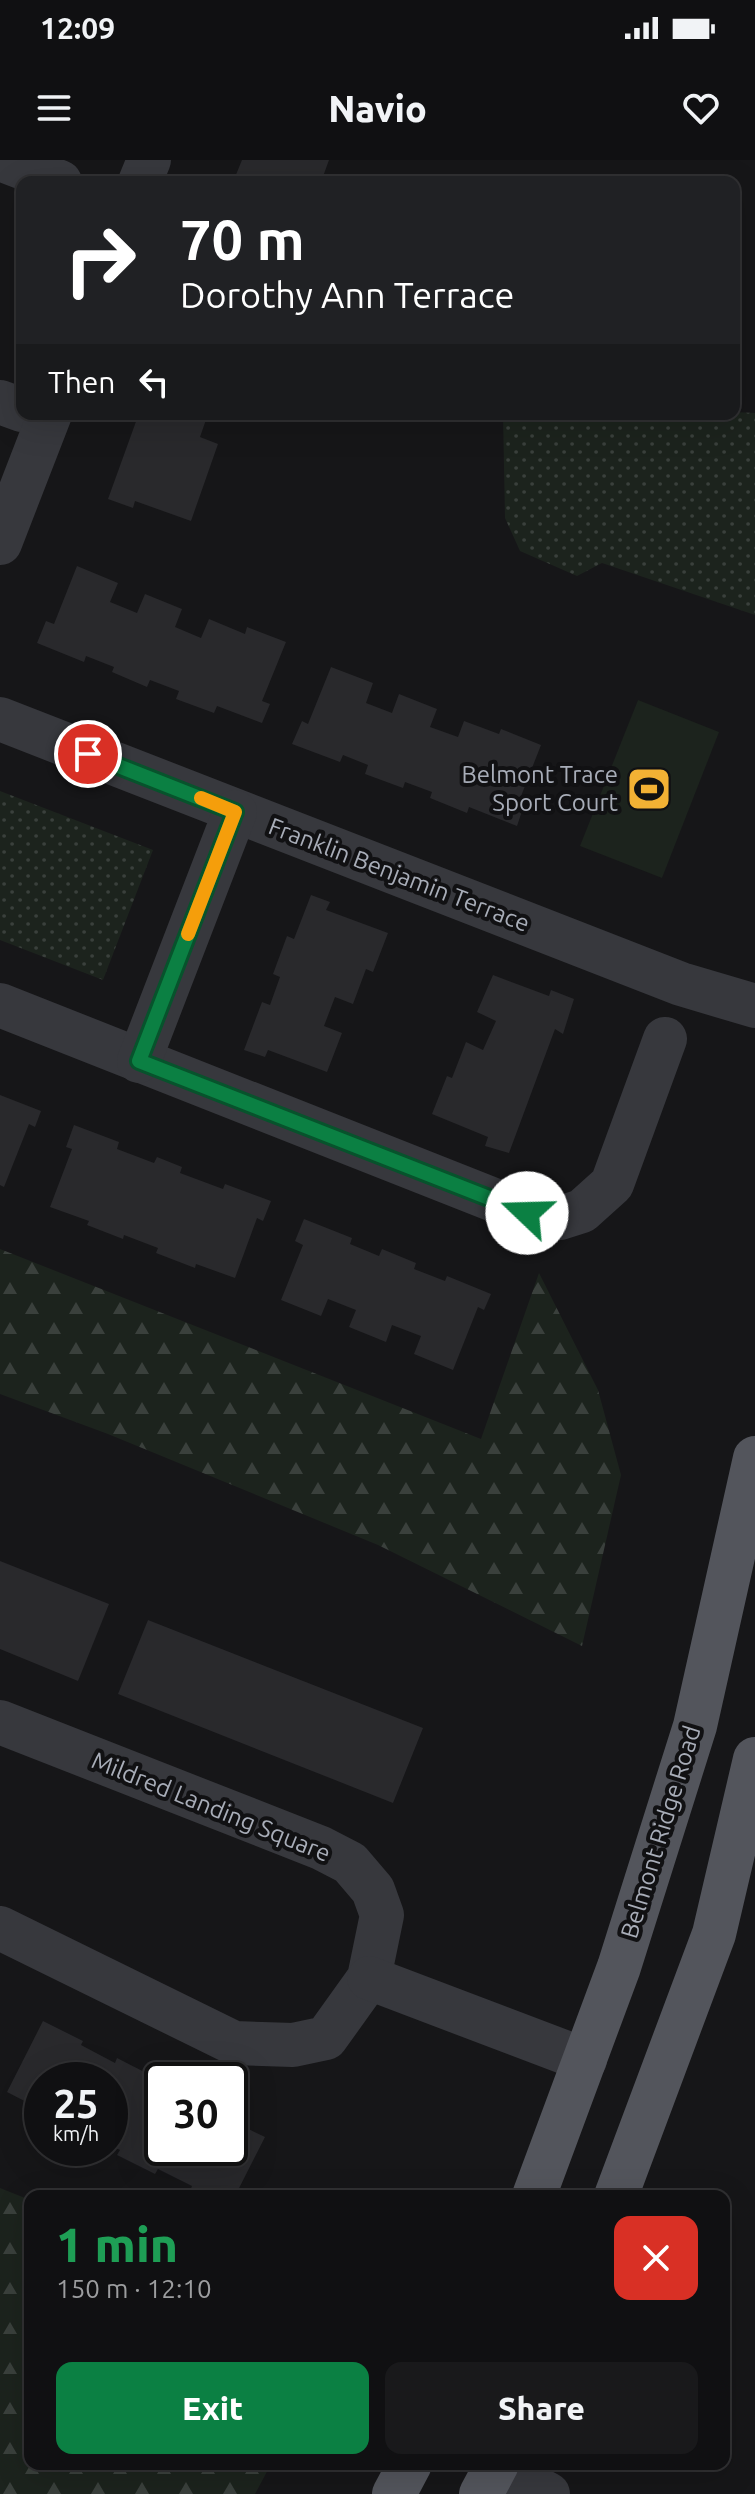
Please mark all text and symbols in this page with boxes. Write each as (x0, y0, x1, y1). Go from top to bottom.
text: 12:09 (40, 11, 115, 45)
icon: menu (32, 86, 76, 130)
icon: heart (679, 86, 723, 130)
text: Navio (328, 88, 427, 129)
icon: right (48, 208, 152, 312)
text: 70 m (180, 208, 305, 271)
text: Dorothy Ann Terrace (180, 274, 514, 315)
icon: left (132, 360, 176, 404)
text: Then (48, 365, 116, 399)
pin (54, 720, 122, 788)
icon: arrive (66, 732, 110, 776)
place label: Belmont Trace Sport Court (462, 761, 619, 816)
sports icon: Belmont Trace Sport Court (625, 765, 673, 813)
street label: Franklin Benjamin Terrace (265, 812, 533, 937)
position arrow (485, 1171, 569, 1255)
street label: Belmont Ridge Road (615, 1722, 706, 1941)
street label: Mildred Landing Square (88, 1746, 334, 1867)
speed limit sign: 30 (144, 2062, 248, 2166)
text: 25 (53, 2081, 99, 2126)
text: km/h (53, 2122, 99, 2145)
button: close (614, 2216, 698, 2300)
text: 1 min (56, 2217, 178, 2271)
text: 150 m · 12:10 (56, 2274, 212, 2303)
button: Exit (56, 2362, 369, 2454)
button: Share (385, 2362, 698, 2454)

